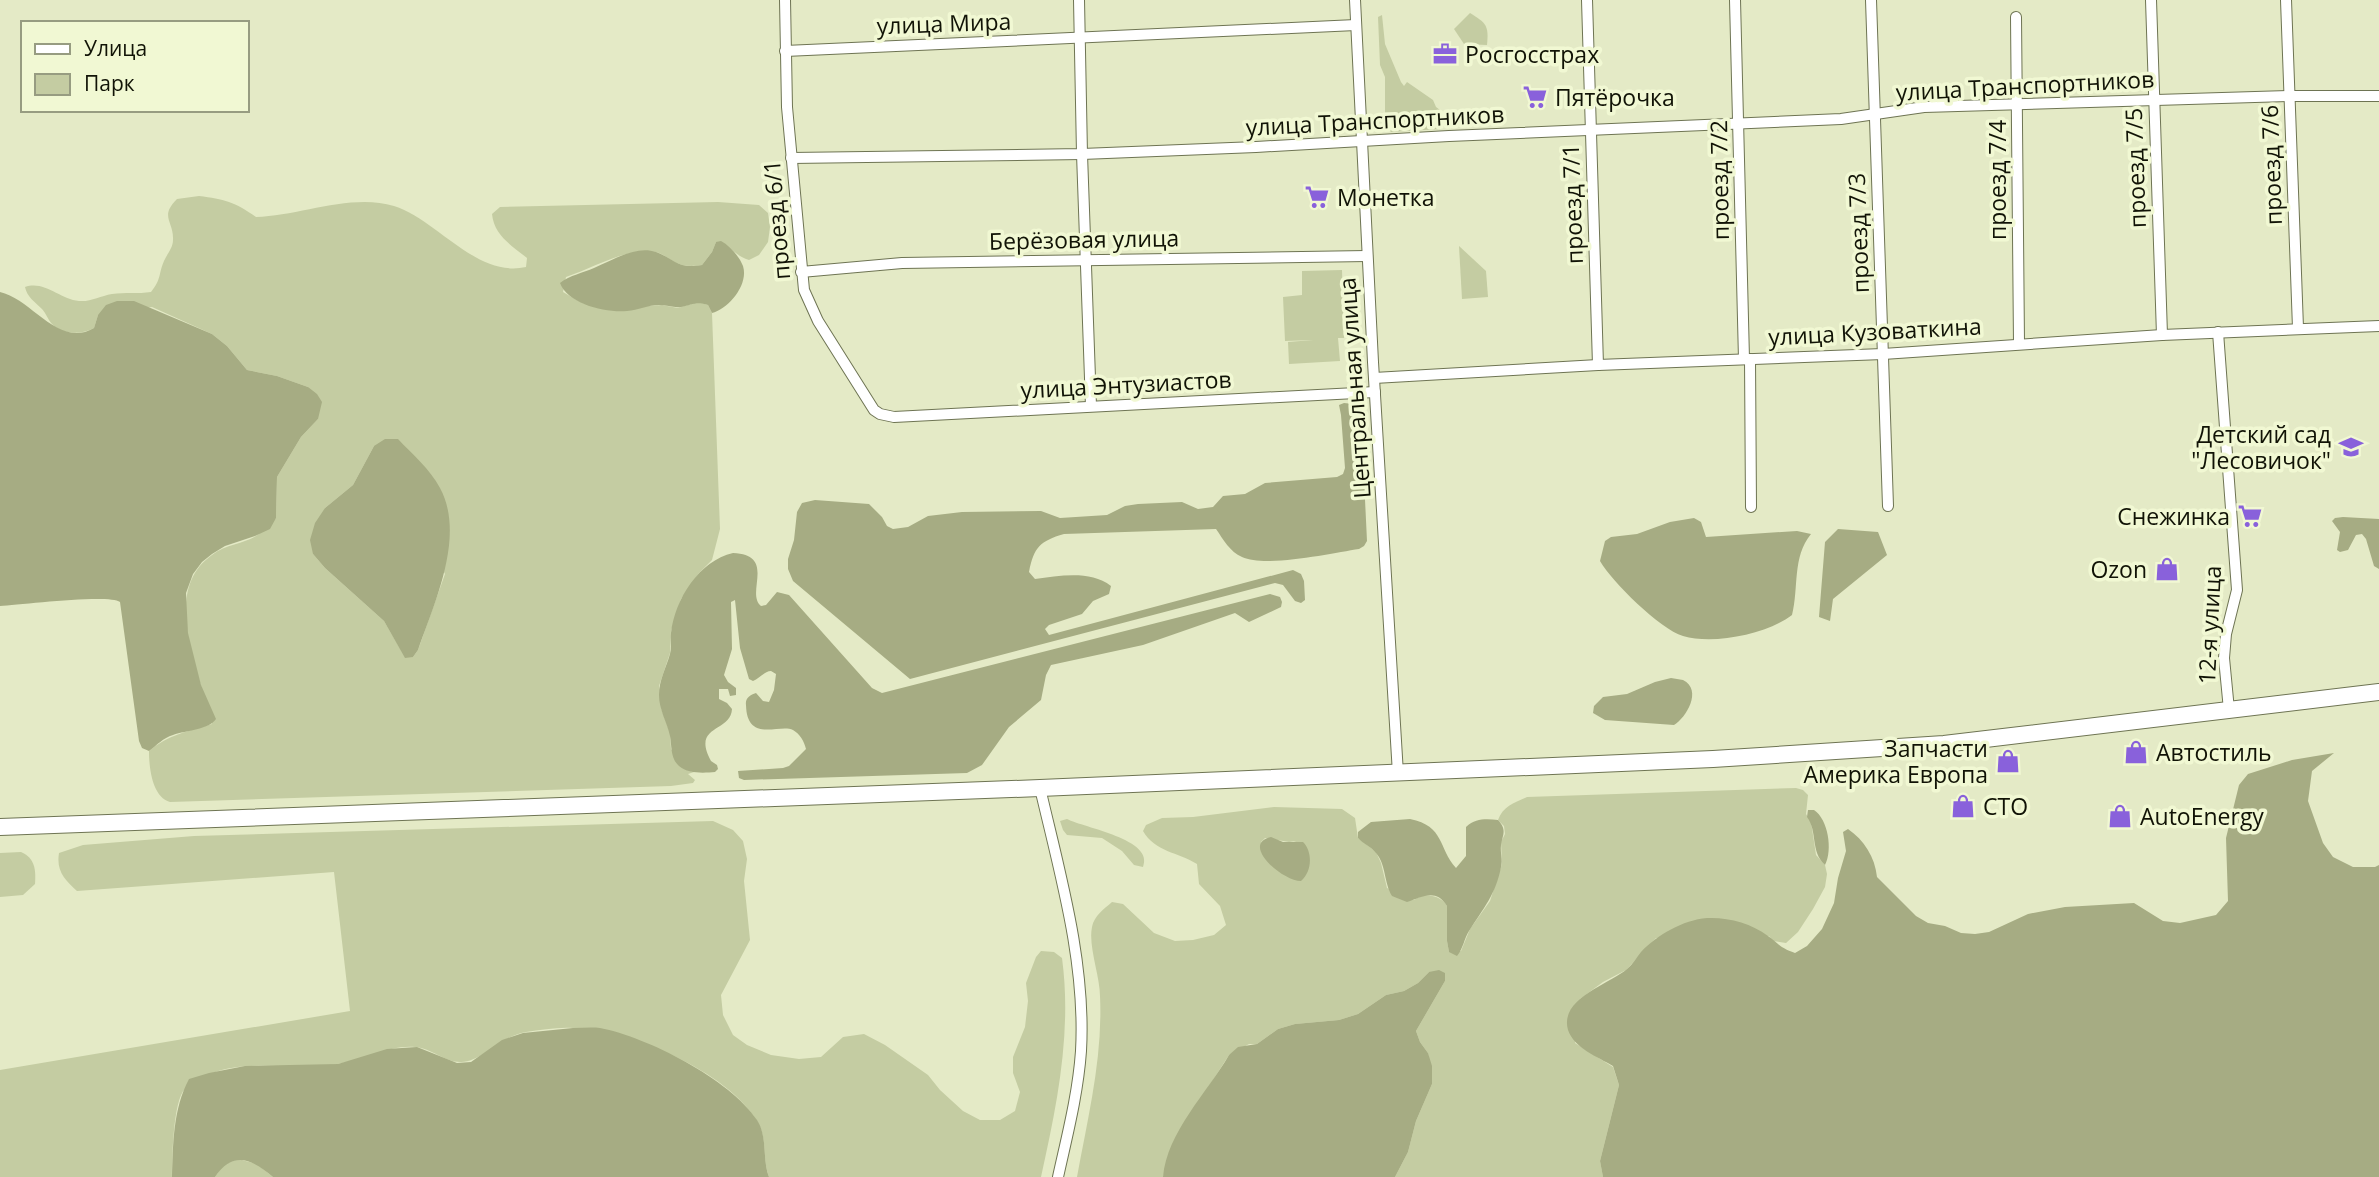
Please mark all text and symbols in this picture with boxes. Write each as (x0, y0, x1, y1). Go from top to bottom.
street label: улица Мира (876, 5, 1012, 41)
legend (21, 21, 248, 112)
text: Улица (84, 34, 147, 62)
place label: Росгосстрах (1465, 38, 1599, 70)
office icon: Росгосстрах (1431, 40, 1459, 68)
street label: улица Транспортников (1895, 62, 2155, 108)
text: Парк (84, 69, 135, 97)
place label: Пятёрочка (1555, 81, 1675, 113)
supermarket icon: Пятёрочка (1521, 83, 1549, 111)
street label: улица Транспортников (1245, 97, 1505, 143)
street label: проезд 7/6 (2253, 104, 2289, 226)
street label: проезд 7/5 (2117, 107, 2153, 229)
street label: проезд 7/2 (1702, 120, 1736, 240)
street label: проезд 7/4 (1981, 120, 2013, 240)
street label: проезд 7/1 (1554, 143, 1590, 265)
street label: проезд 6/1 (755, 159, 797, 281)
street label: проезд 7/3 (1840, 172, 1876, 294)
place label: Монетка (1337, 181, 1434, 213)
supermarket icon: Монетка (1303, 183, 1331, 211)
street label: Берёзовая улица (989, 221, 1179, 257)
street label: Центральная улица (1330, 276, 1378, 500)
street label: улица Кузоваткина (1767, 309, 1983, 353)
street label: улица Энтузиастов (1020, 362, 1232, 406)
place label: Детский сад "Лесовичок" (2191, 418, 2331, 476)
school or university icon: Детский сад "Лесовичок" (2337, 433, 2365, 461)
place label: Снежинка (2117, 500, 2230, 532)
supermarket icon: Снежинка (2236, 502, 2264, 530)
place label: Ozon (2090, 553, 2147, 585)
shop icon: Ozon (2153, 555, 2181, 583)
street label: 12-я улица (2190, 565, 2228, 685)
place label: Запчасти Америка Европа (1803, 732, 1988, 790)
place label: Автостиль (2156, 736, 2272, 768)
shop icon: Автостиль (2122, 738, 2150, 766)
shop icon: Запчасти Америка Европа (1994, 747, 2022, 775)
place label: СТО (1983, 790, 2028, 822)
shop icon: СТО (1949, 792, 1977, 820)
place label: AutoEnergy (2140, 800, 2264, 832)
shop icon: AutoEnergy (2106, 802, 2134, 830)

